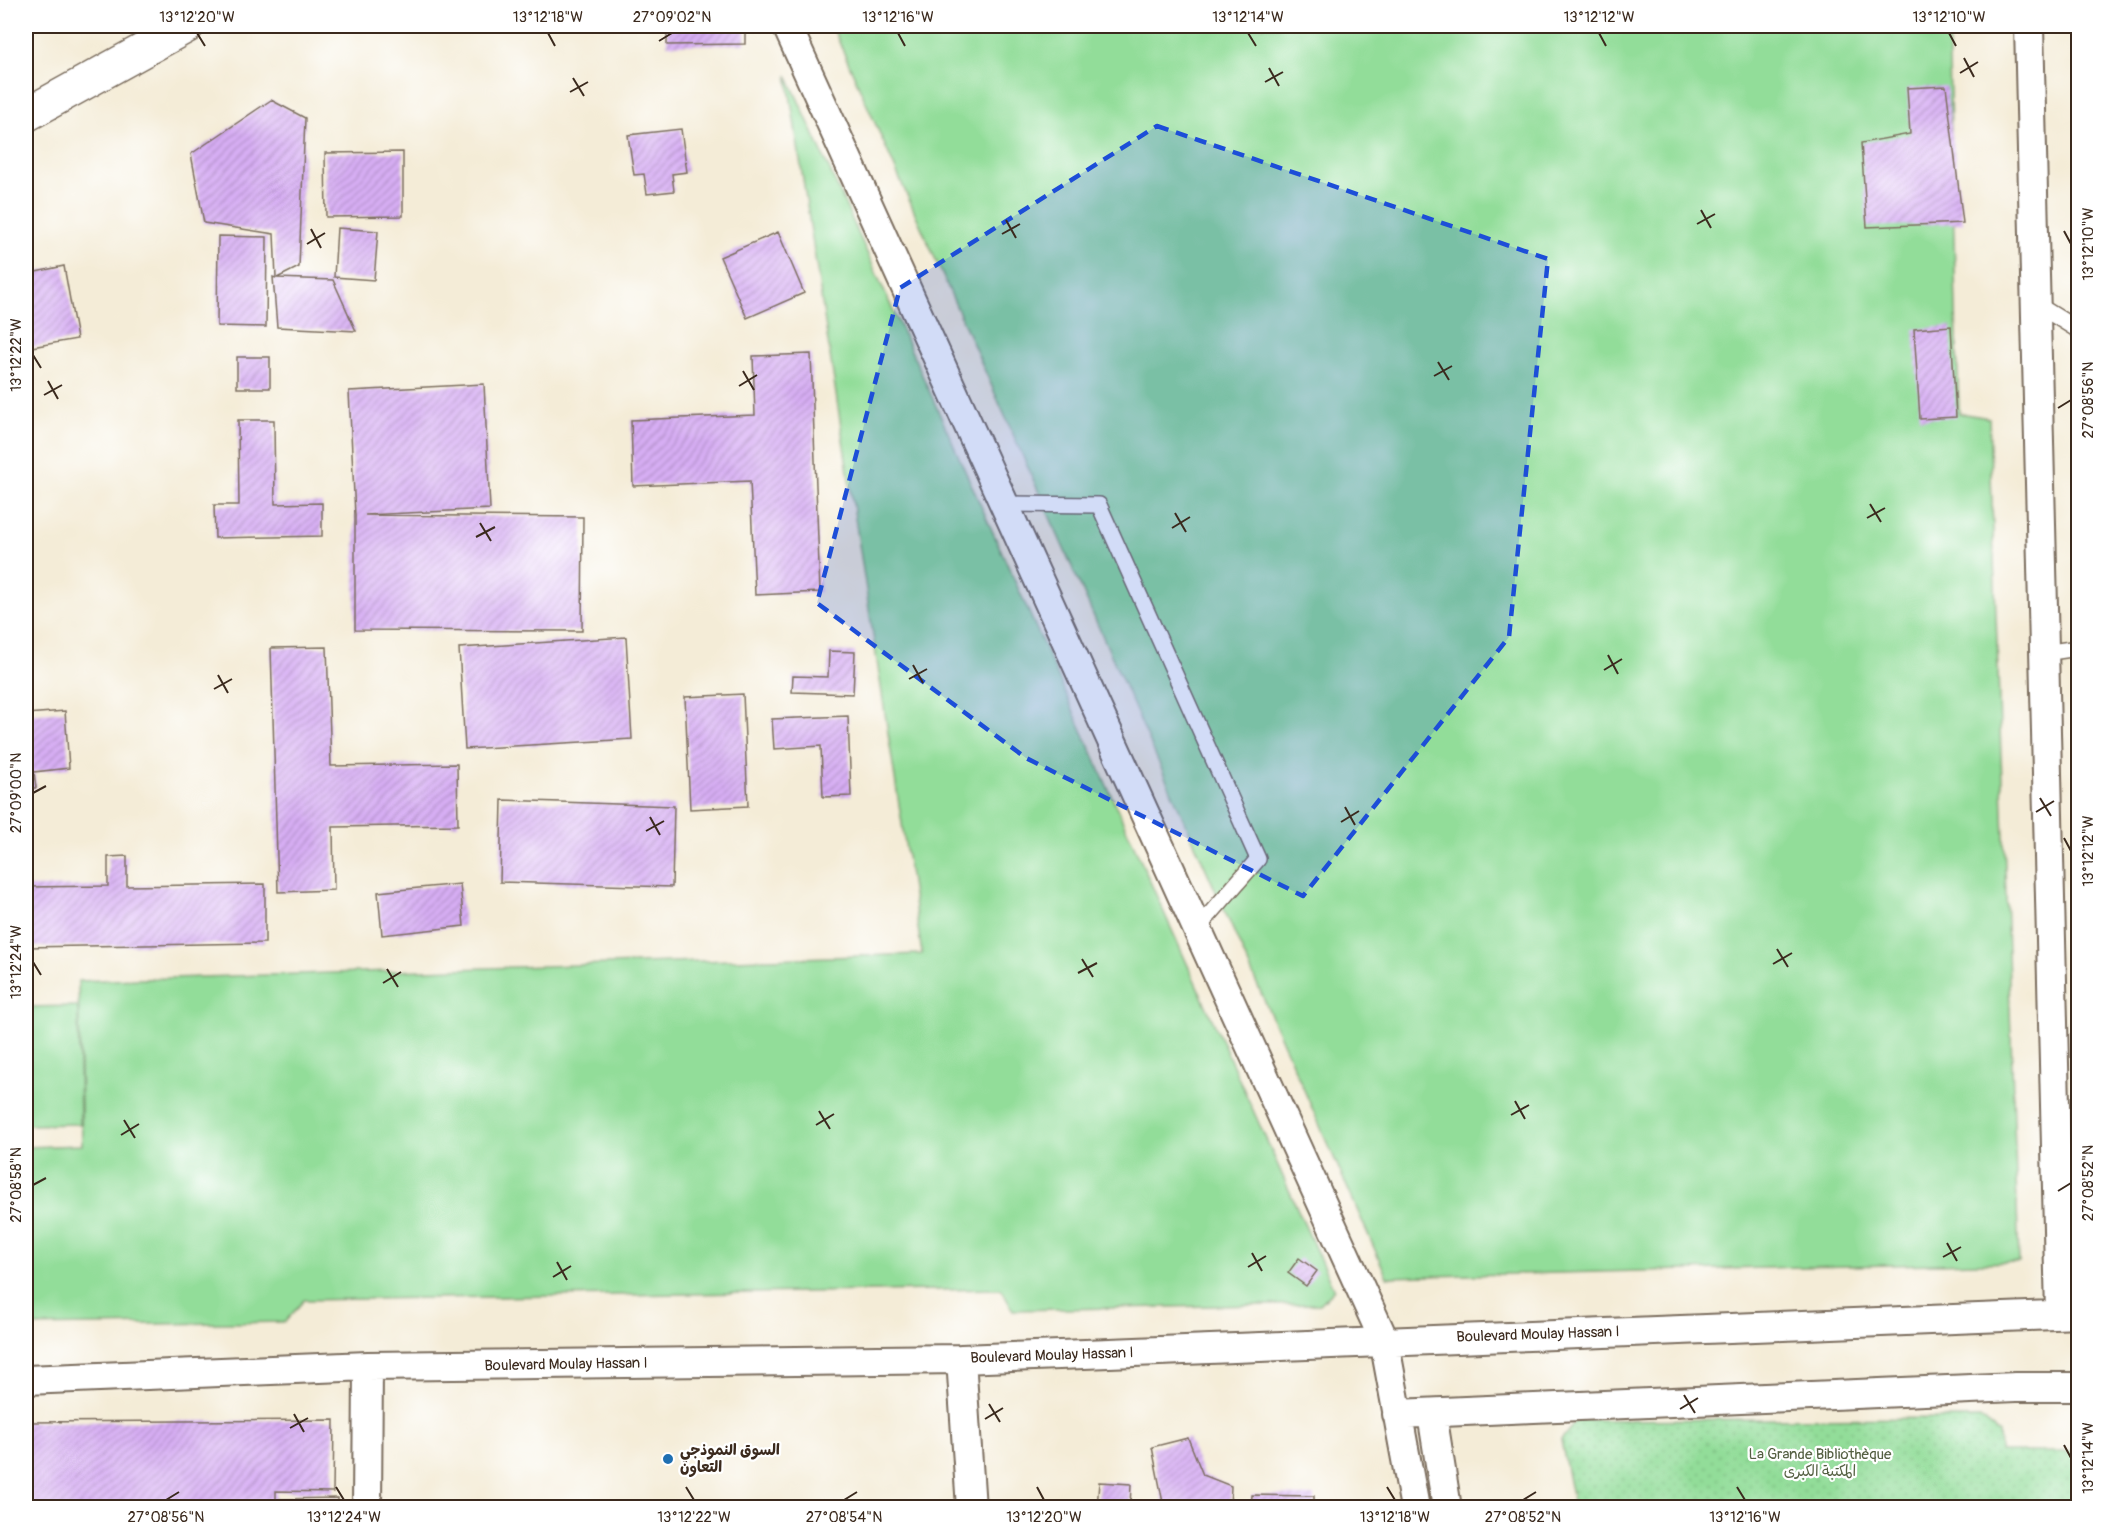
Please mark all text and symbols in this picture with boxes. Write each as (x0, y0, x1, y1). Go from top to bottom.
text: 13°12'20"W (159, 8, 235, 27)
text: 13°12'18"W (513, 8, 583, 27)
text: 27°09'02"N (633, 8, 711, 27)
text: 13°12'16"W (862, 8, 934, 27)
text: 13°12'14"W (1212, 8, 1284, 27)
text: 13°12'12"W (1563, 8, 1635, 27)
text: 13°12'10"W (1912, 8, 1986, 27)
text: 13°12'10"W (2079, 207, 2098, 281)
text: 13°12'22"W (7, 318, 26, 392)
text: 27°08'56"N (2079, 362, 2098, 438)
text: 27°09'00"N (7, 753, 26, 833)
text: 13°12'12"W (2079, 815, 2098, 887)
text: 13°12'24"W (7, 925, 26, 999)
text: 27°08'52"N (2079, 1145, 2098, 1221)
text: 27°08'58"N (7, 1147, 26, 1223)
street label: Boulevard Moulay Hassan I (1456, 1322, 1620, 1347)
street label: Boulevard Moulay Hassan I (970, 1343, 1134, 1368)
street label: Boulevard Moulay Hassan I (484, 1354, 648, 1375)
text: 13°12'14"W (2079, 1422, 2098, 1494)
place label: السوق النموذجي التعاون (680, 1441, 780, 1477)
park label: La Grande Bibliothèque المكتبة الكبرى (1748, 1445, 1892, 1481)
marker: السوق النموذجي التعاون (661, 1452, 675, 1466)
text: 27°08'56"N (128, 1508, 204, 1527)
text: 13°12'24"W (307, 1508, 381, 1527)
text: 13°12'22"W (657, 1508, 731, 1527)
text: 27°08'54"N (806, 1508, 882, 1527)
text: 13°12'20"W (1006, 1508, 1082, 1527)
text: 13°12'18"W (1360, 1508, 1430, 1527)
text: 27°08'52"N (1485, 1508, 1561, 1527)
text: 13°12'16"W (1709, 1508, 1781, 1527)

